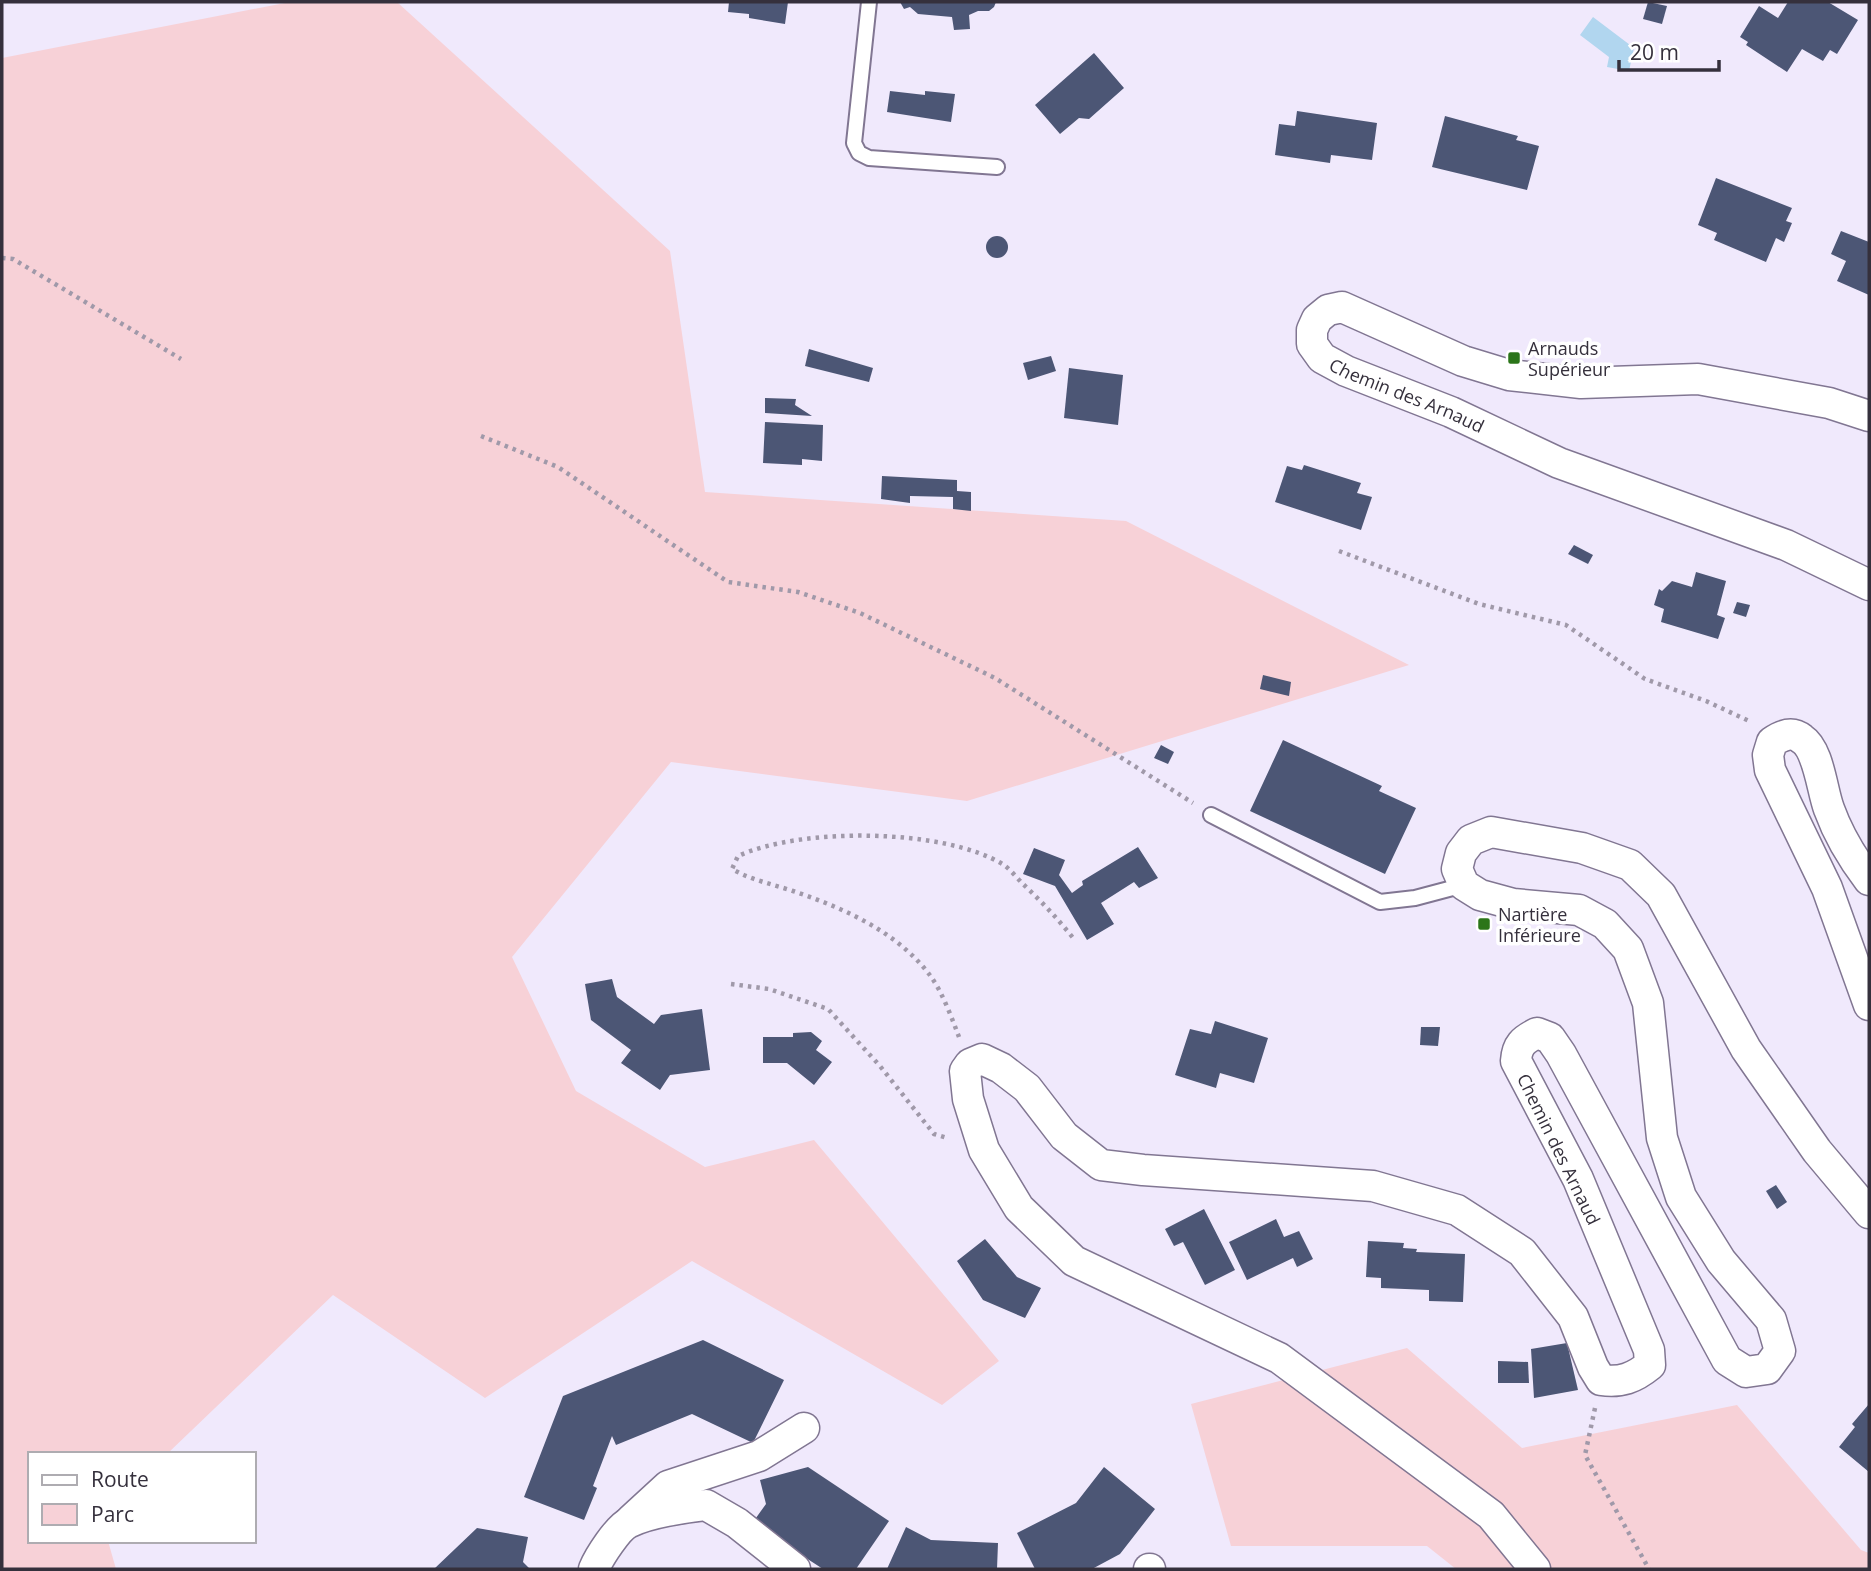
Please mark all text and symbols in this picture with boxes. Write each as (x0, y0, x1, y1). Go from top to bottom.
scale bar (1619, 28, 1719, 72)
text: 20 m (1630, 38, 1679, 66)
place label: Arnauds Supérieur (1528, 336, 1611, 381)
marker: Arnauds Supérieur (1506, 350, 1522, 366)
street label: Chemin des Arnaud (1325, 352, 1488, 438)
place label: Nartière Inférieure (1498, 902, 1581, 947)
marker: Nartière Inférieure (1476, 916, 1492, 932)
street label: Chemin des Arnaud (1512, 1069, 1606, 1229)
legend (28, 1452, 256, 1543)
text: Route (91, 1465, 149, 1493)
text: Parc (91, 1500, 134, 1528)

